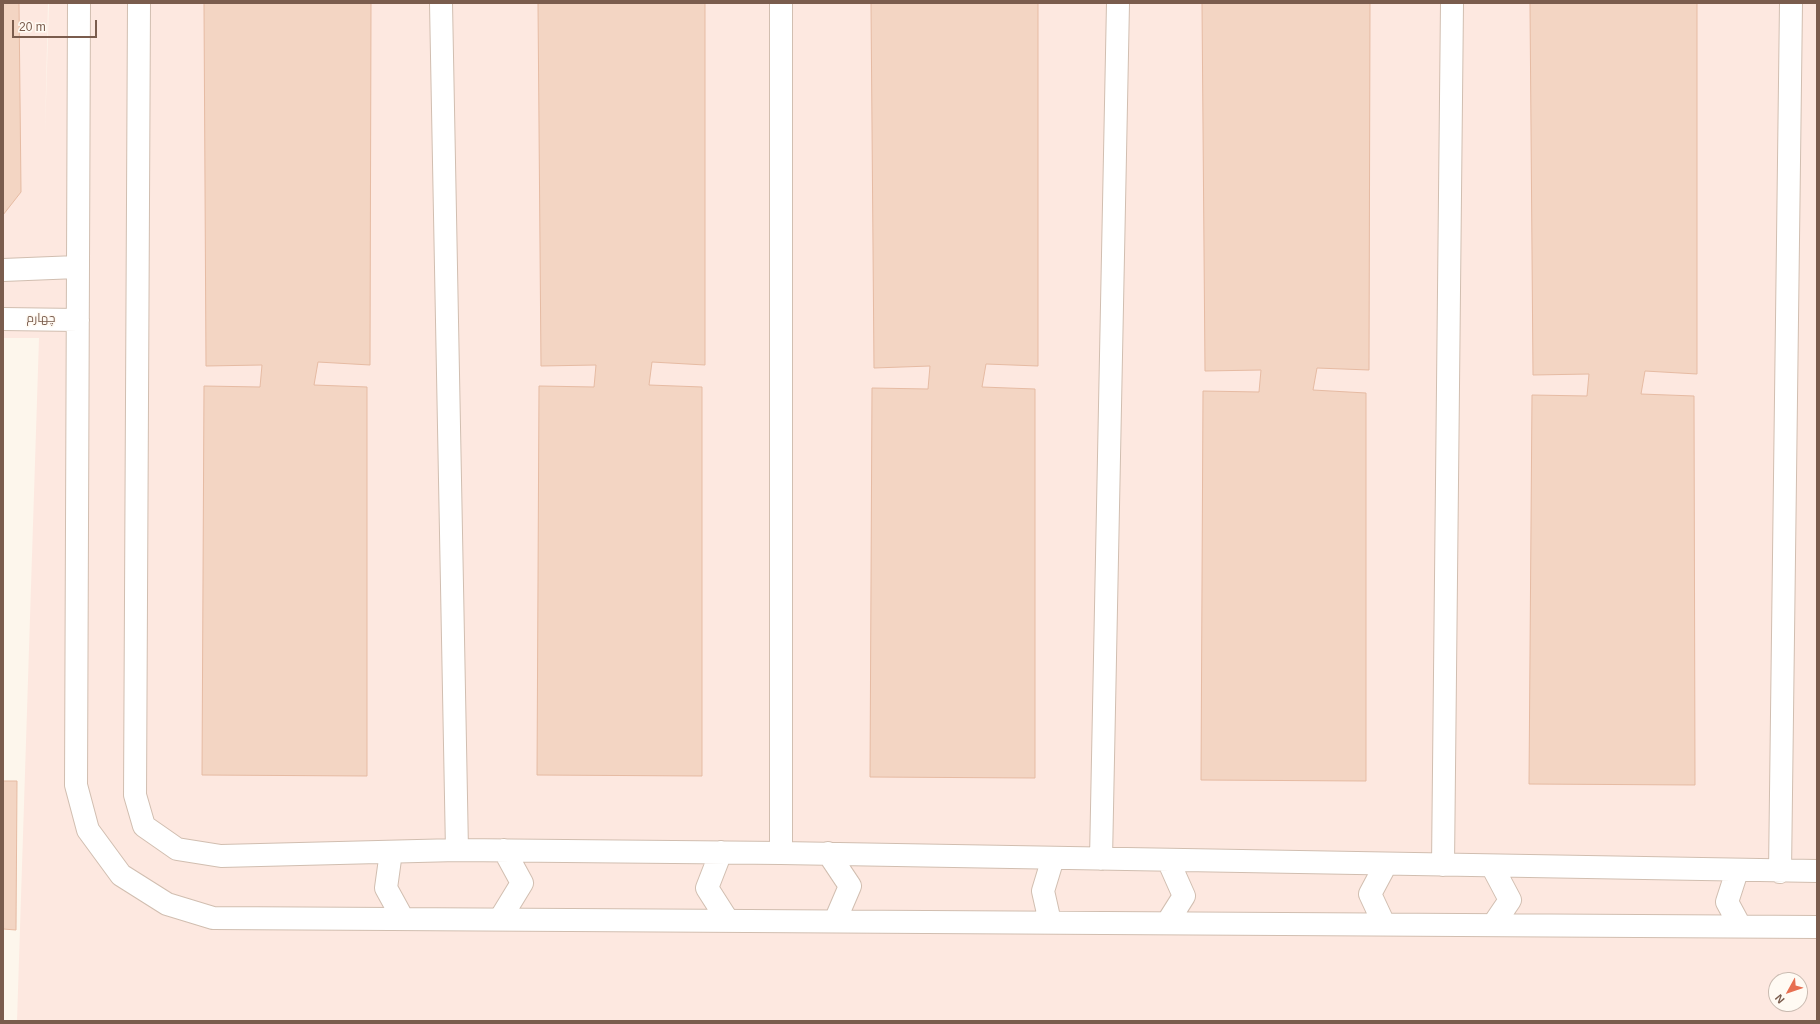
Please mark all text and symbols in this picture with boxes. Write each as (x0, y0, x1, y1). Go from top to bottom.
scale bar (14, 12, 99, 38)
text: 20 m (19, 20, 46, 34)
street label: چهارم (27, 312, 55, 326)
north arrow (1768, 972, 1808, 1012)
text: N (1772, 992, 1787, 1006)

